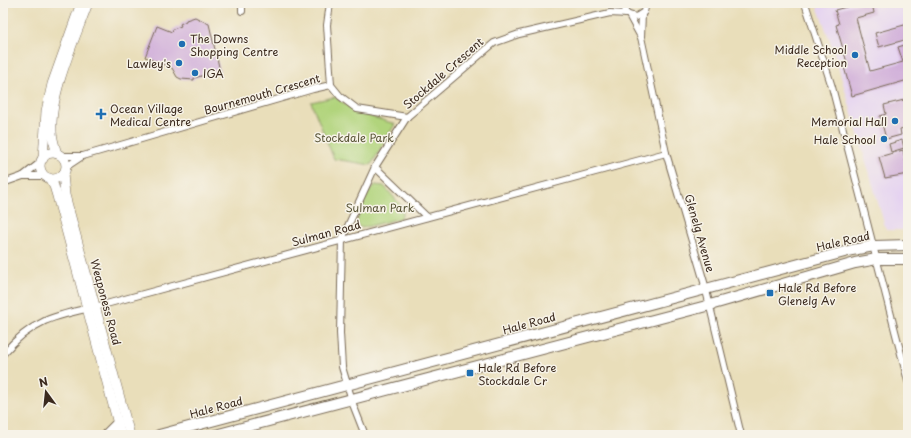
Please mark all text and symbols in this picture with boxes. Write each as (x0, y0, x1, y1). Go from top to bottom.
place label: The Downs Shopping Centre (190, 30, 278, 60)
street label: Stockdale Crescent (399, 33, 487, 113)
marker: The Downs Shopping Centre (177, 39, 187, 49)
place label: Middle School Reception (775, 41, 847, 71)
marker: Middle School Reception (850, 50, 860, 60)
place label: Lawley's (127, 55, 171, 72)
marker: Lawley's (174, 58, 184, 68)
place label: IGA (203, 65, 224, 82)
marker: IGA (190, 68, 200, 78)
street label: Bournemouth Crescent (202, 69, 322, 119)
place label: Ocean Village Medical Centre (110, 100, 191, 130)
marker: Ocean Village Medical Centre (95, 108, 107, 120)
place label: Memorial Hall (811, 113, 887, 130)
marker: Memorial Hall (890, 116, 900, 126)
park label: Stockdale Park (314, 129, 394, 146)
place label: Hale School (814, 131, 876, 148)
marker: Hale School (879, 134, 889, 144)
street label: Glenelg Avenue (681, 192, 719, 274)
park label: Sulman Park (345, 199, 415, 216)
street label: Sulman Road (290, 215, 363, 250)
street label: Hale Road (815, 227, 871, 255)
street label: Weaponess Road (86, 257, 126, 347)
place label: Hale Rd Before Glenelg Av (778, 279, 856, 309)
marker: Hale Rd Before Glenelg Av (765, 288, 775, 298)
street label: Hale Road (501, 308, 557, 338)
place label: Hale Rd Before Stockdale Cr (478, 359, 556, 389)
marker: Hale Rd Before Stockdale Cr (465, 368, 475, 378)
north arrow (26, 372, 66, 412)
text: N (37, 372, 50, 391)
street label: Hale Road (188, 392, 244, 422)

